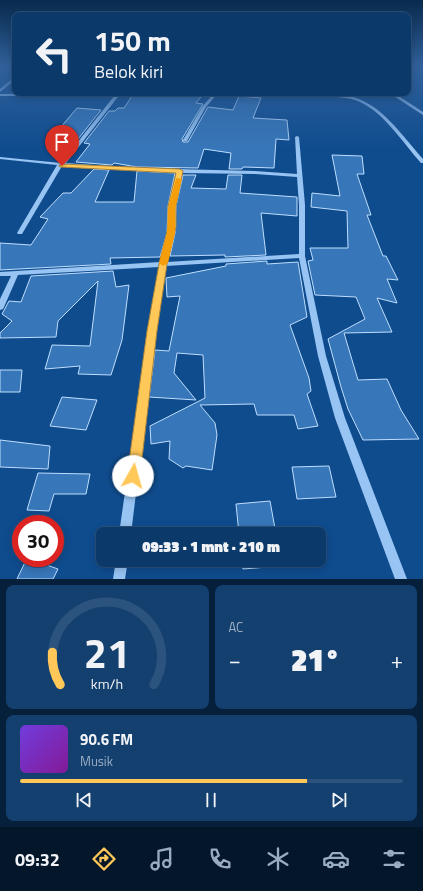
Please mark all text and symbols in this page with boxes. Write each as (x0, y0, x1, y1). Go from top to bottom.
text: 150 m (94, 19, 171, 62)
icon: left (28, 28, 80, 80)
text: Belok kiri (94, 58, 163, 85)
pin (45, 125, 79, 166)
icon: arrive (51, 131, 73, 153)
position arrow (112, 455, 154, 497)
speed limit sign: 30 (12, 515, 64, 567)
text: 09:33 · 1 mnt · 210 m (142, 535, 280, 558)
text: AC (229, 617, 243, 637)
text: 21 (84, 621, 131, 684)
text: 21° (291, 637, 341, 683)
text: − (229, 643, 241, 677)
text: + (391, 643, 403, 677)
text: km/h (91, 673, 123, 695)
text: 90.6 FM (80, 728, 133, 751)
text: Musik (80, 751, 113, 771)
icon: previous (73, 789, 95, 811)
icon: pause (200, 789, 222, 811)
icon: next (328, 789, 350, 811)
icon: directions (90, 845, 118, 873)
icon: music (148, 845, 176, 873)
icon: phone (206, 845, 234, 873)
icon: climate (264, 845, 292, 873)
icon: car (322, 845, 350, 873)
icon: filters (380, 845, 408, 873)
text: 09:32 (15, 846, 60, 873)

